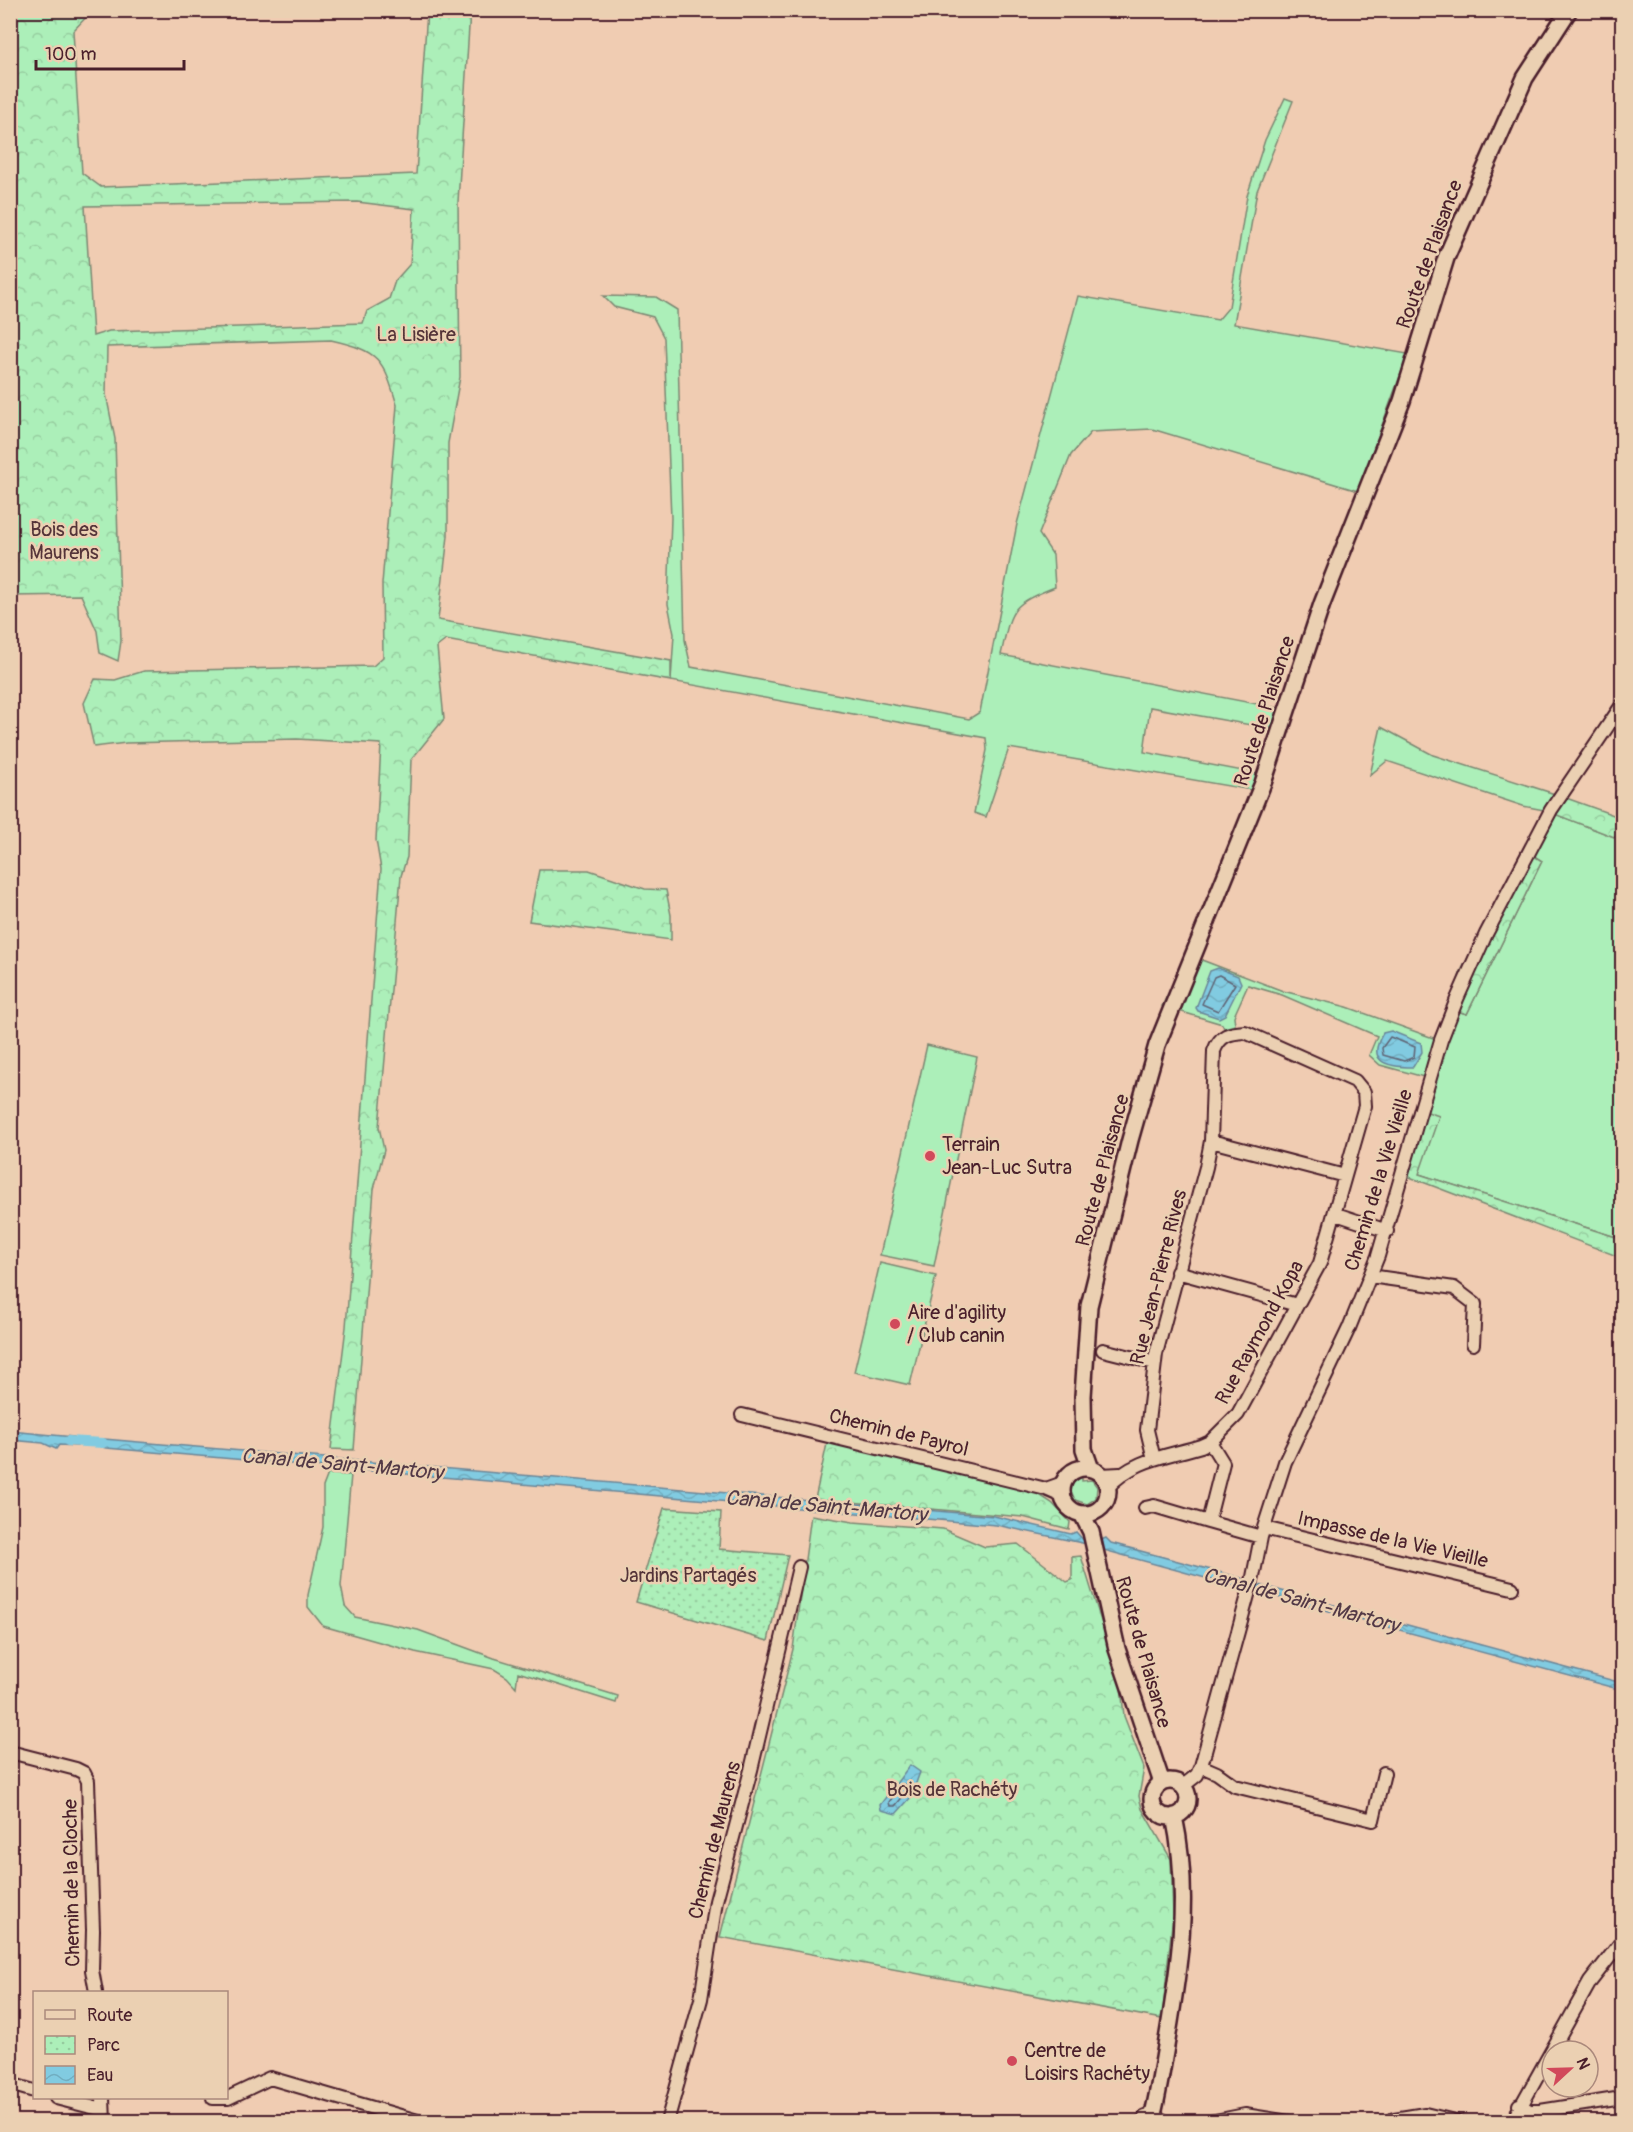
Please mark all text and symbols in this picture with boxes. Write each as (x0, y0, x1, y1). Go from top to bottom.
scale bar (36, 33, 184, 71)
text: 100 m (45, 43, 97, 66)
street label: Route de Plaisance (1391, 176, 1468, 332)
park label: La Lisière (376, 322, 456, 347)
park label: Bois des Maurens (29, 517, 99, 565)
street label: Route de Plaisance (1228, 633, 1301, 789)
street label: Chemin de la Vie Vieille (1339, 1086, 1418, 1274)
street label: Route de Plaisance (1070, 1091, 1135, 1249)
place label: Terrain Jean-Luc Sutra (942, 1132, 1072, 1180)
marker: Terrain Jean-Luc Sutra (923, 1149, 937, 1163)
street label: Rue Jean-Pierre Rives (1125, 1187, 1192, 1367)
street label: Rue Raymond Kopa (1210, 1256, 1309, 1409)
place label: Aire d'agility / Club canin (907, 1300, 1007, 1348)
marker: Aire d'agility / Club canin (888, 1317, 902, 1331)
street label: Chemin de Payrol (827, 1403, 971, 1462)
water label: Canal de Saint-Martory (240, 1442, 447, 1487)
water label: Canal de Saint-Martory (724, 1484, 931, 1529)
street label: Impasse de la Vie Vieille (1295, 1505, 1491, 1574)
water label: Canal de Saint-Martory (1200, 1561, 1405, 1640)
park label: Jardins Partagés (620, 1563, 756, 1588)
street label: Route de Plaisance (1110, 1573, 1177, 1731)
street label: Chemin de Maurens (683, 1759, 746, 1922)
park label: Bois de Rachéty (887, 1777, 1018, 1802)
street label: Chemin de la Cloche (58, 1799, 85, 1967)
legend (33, 1991, 228, 2099)
text: Route (87, 2004, 132, 2027)
text: Parc (87, 2034, 120, 2057)
place label: Centre de Loisirs Rachéty (1024, 2038, 1151, 2086)
north arrow (1540, 2039, 1600, 2099)
marker: Centre de Loisirs Rachéty (1005, 2054, 1019, 2068)
text: N (1572, 2055, 1594, 2073)
text: Eau (87, 2064, 113, 2087)

